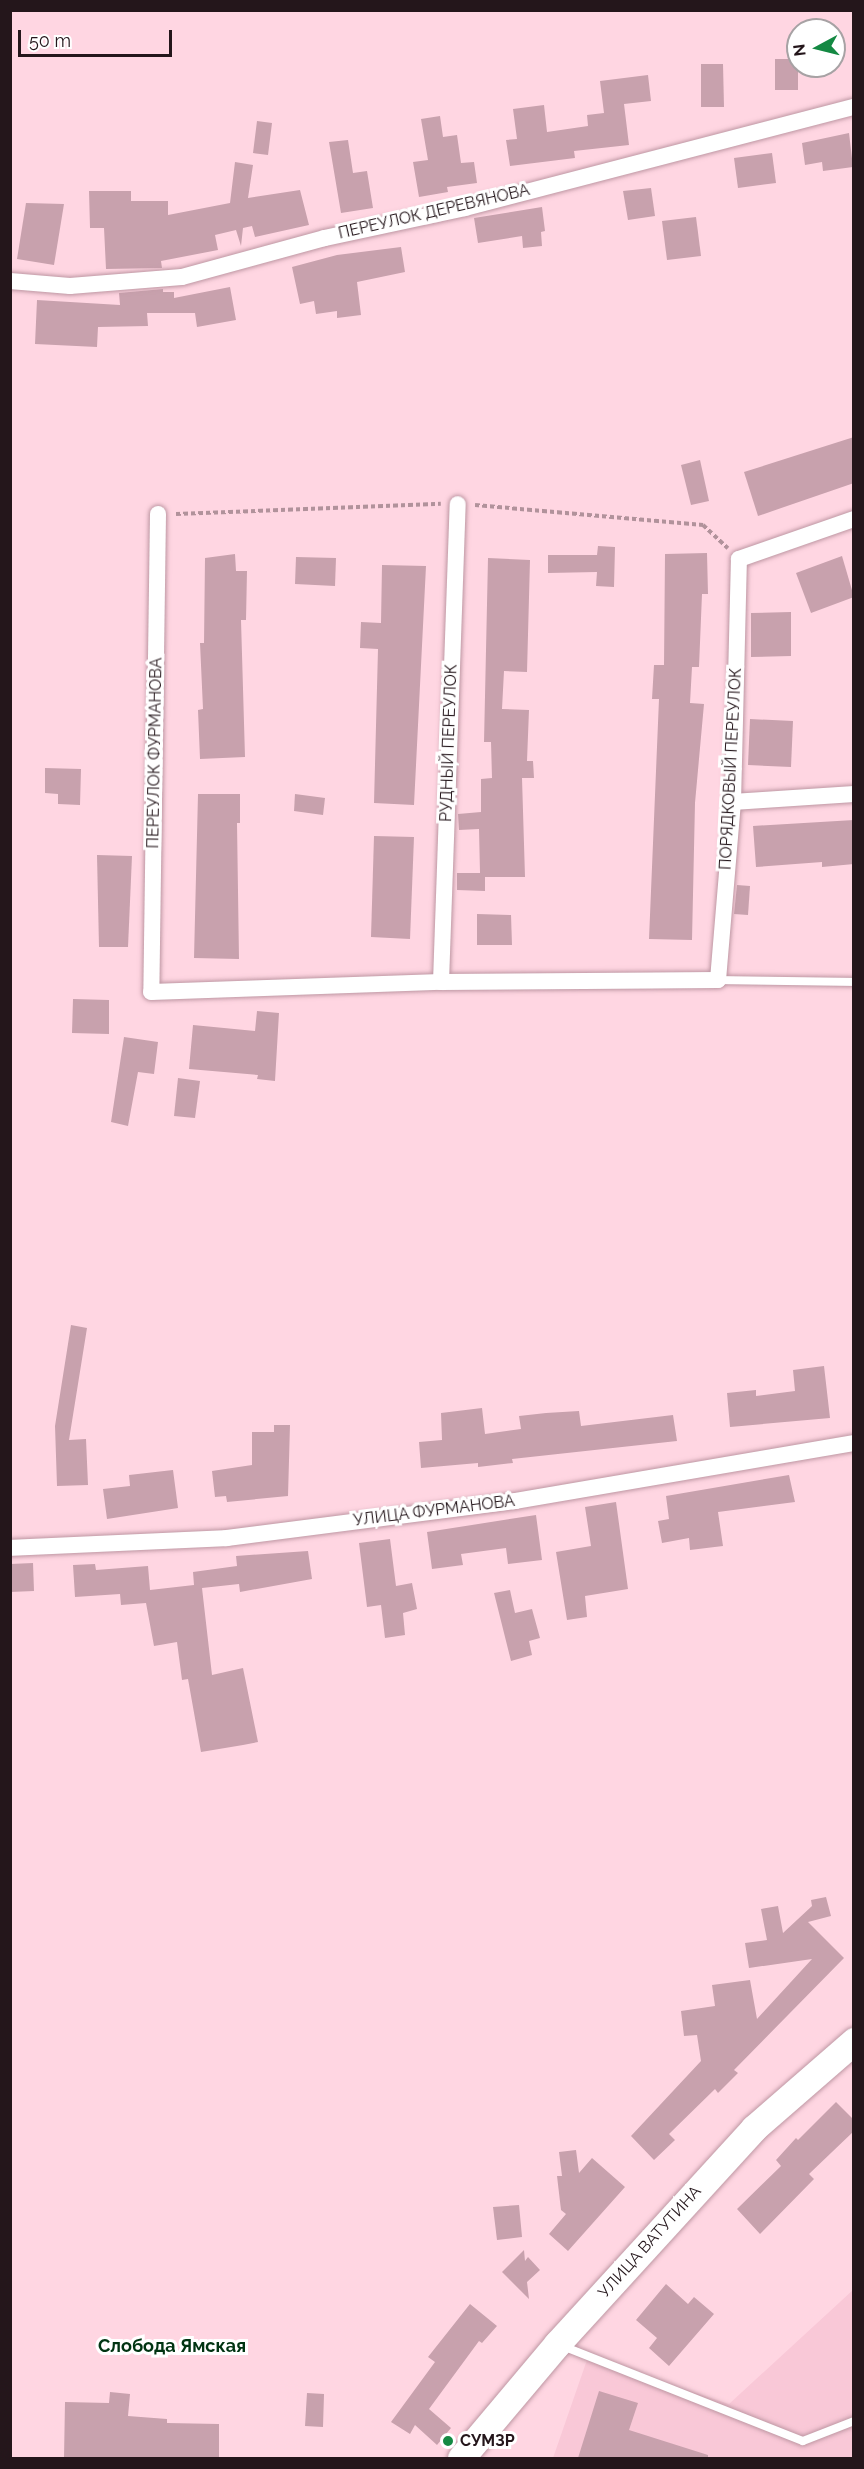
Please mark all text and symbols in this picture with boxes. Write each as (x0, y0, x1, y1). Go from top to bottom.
scale bar (21, 18, 176, 56)
north arrow (786, 18, 846, 78)
text: 50 m (29, 30, 71, 51)
text: N (789, 43, 810, 57)
street label: ПЕРЕУЛОК ДЕРЕВЯНОВА (336, 181, 532, 243)
street label: ПЕРЕУЛОК ФУРМАНОВА (144, 657, 166, 849)
street label: РУДНЫЙ ПЕРЕУЛОК (437, 664, 461, 822)
street label: ПОРЯДКОВЫЙ ПЕРЕУЛОК (716, 668, 746, 870)
street label: УЛИЦА ФУРМАНОВА (352, 1492, 516, 1530)
street label: УЛИЦА ВАТУТИНА (594, 2182, 706, 2302)
district label: Слобода Ямская (98, 2335, 246, 2357)
place label: СУМЗР (460, 2431, 515, 2451)
marker: СУМЗР (441, 2434, 455, 2448)

